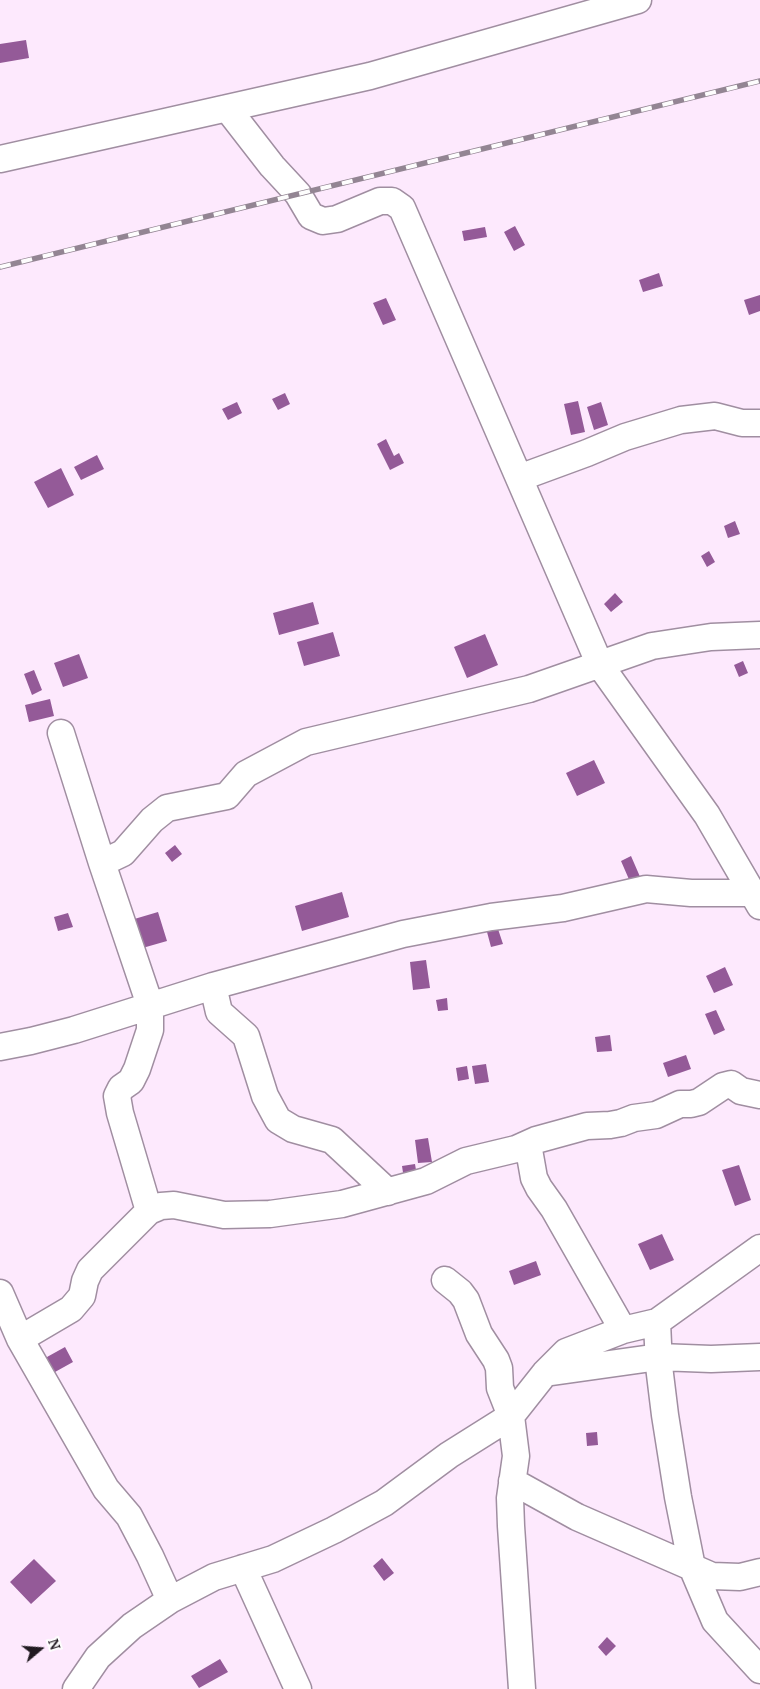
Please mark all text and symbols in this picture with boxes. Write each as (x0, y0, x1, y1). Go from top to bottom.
north arrow (15, 1624, 65, 1674)
text: N (44, 1636, 65, 1652)

